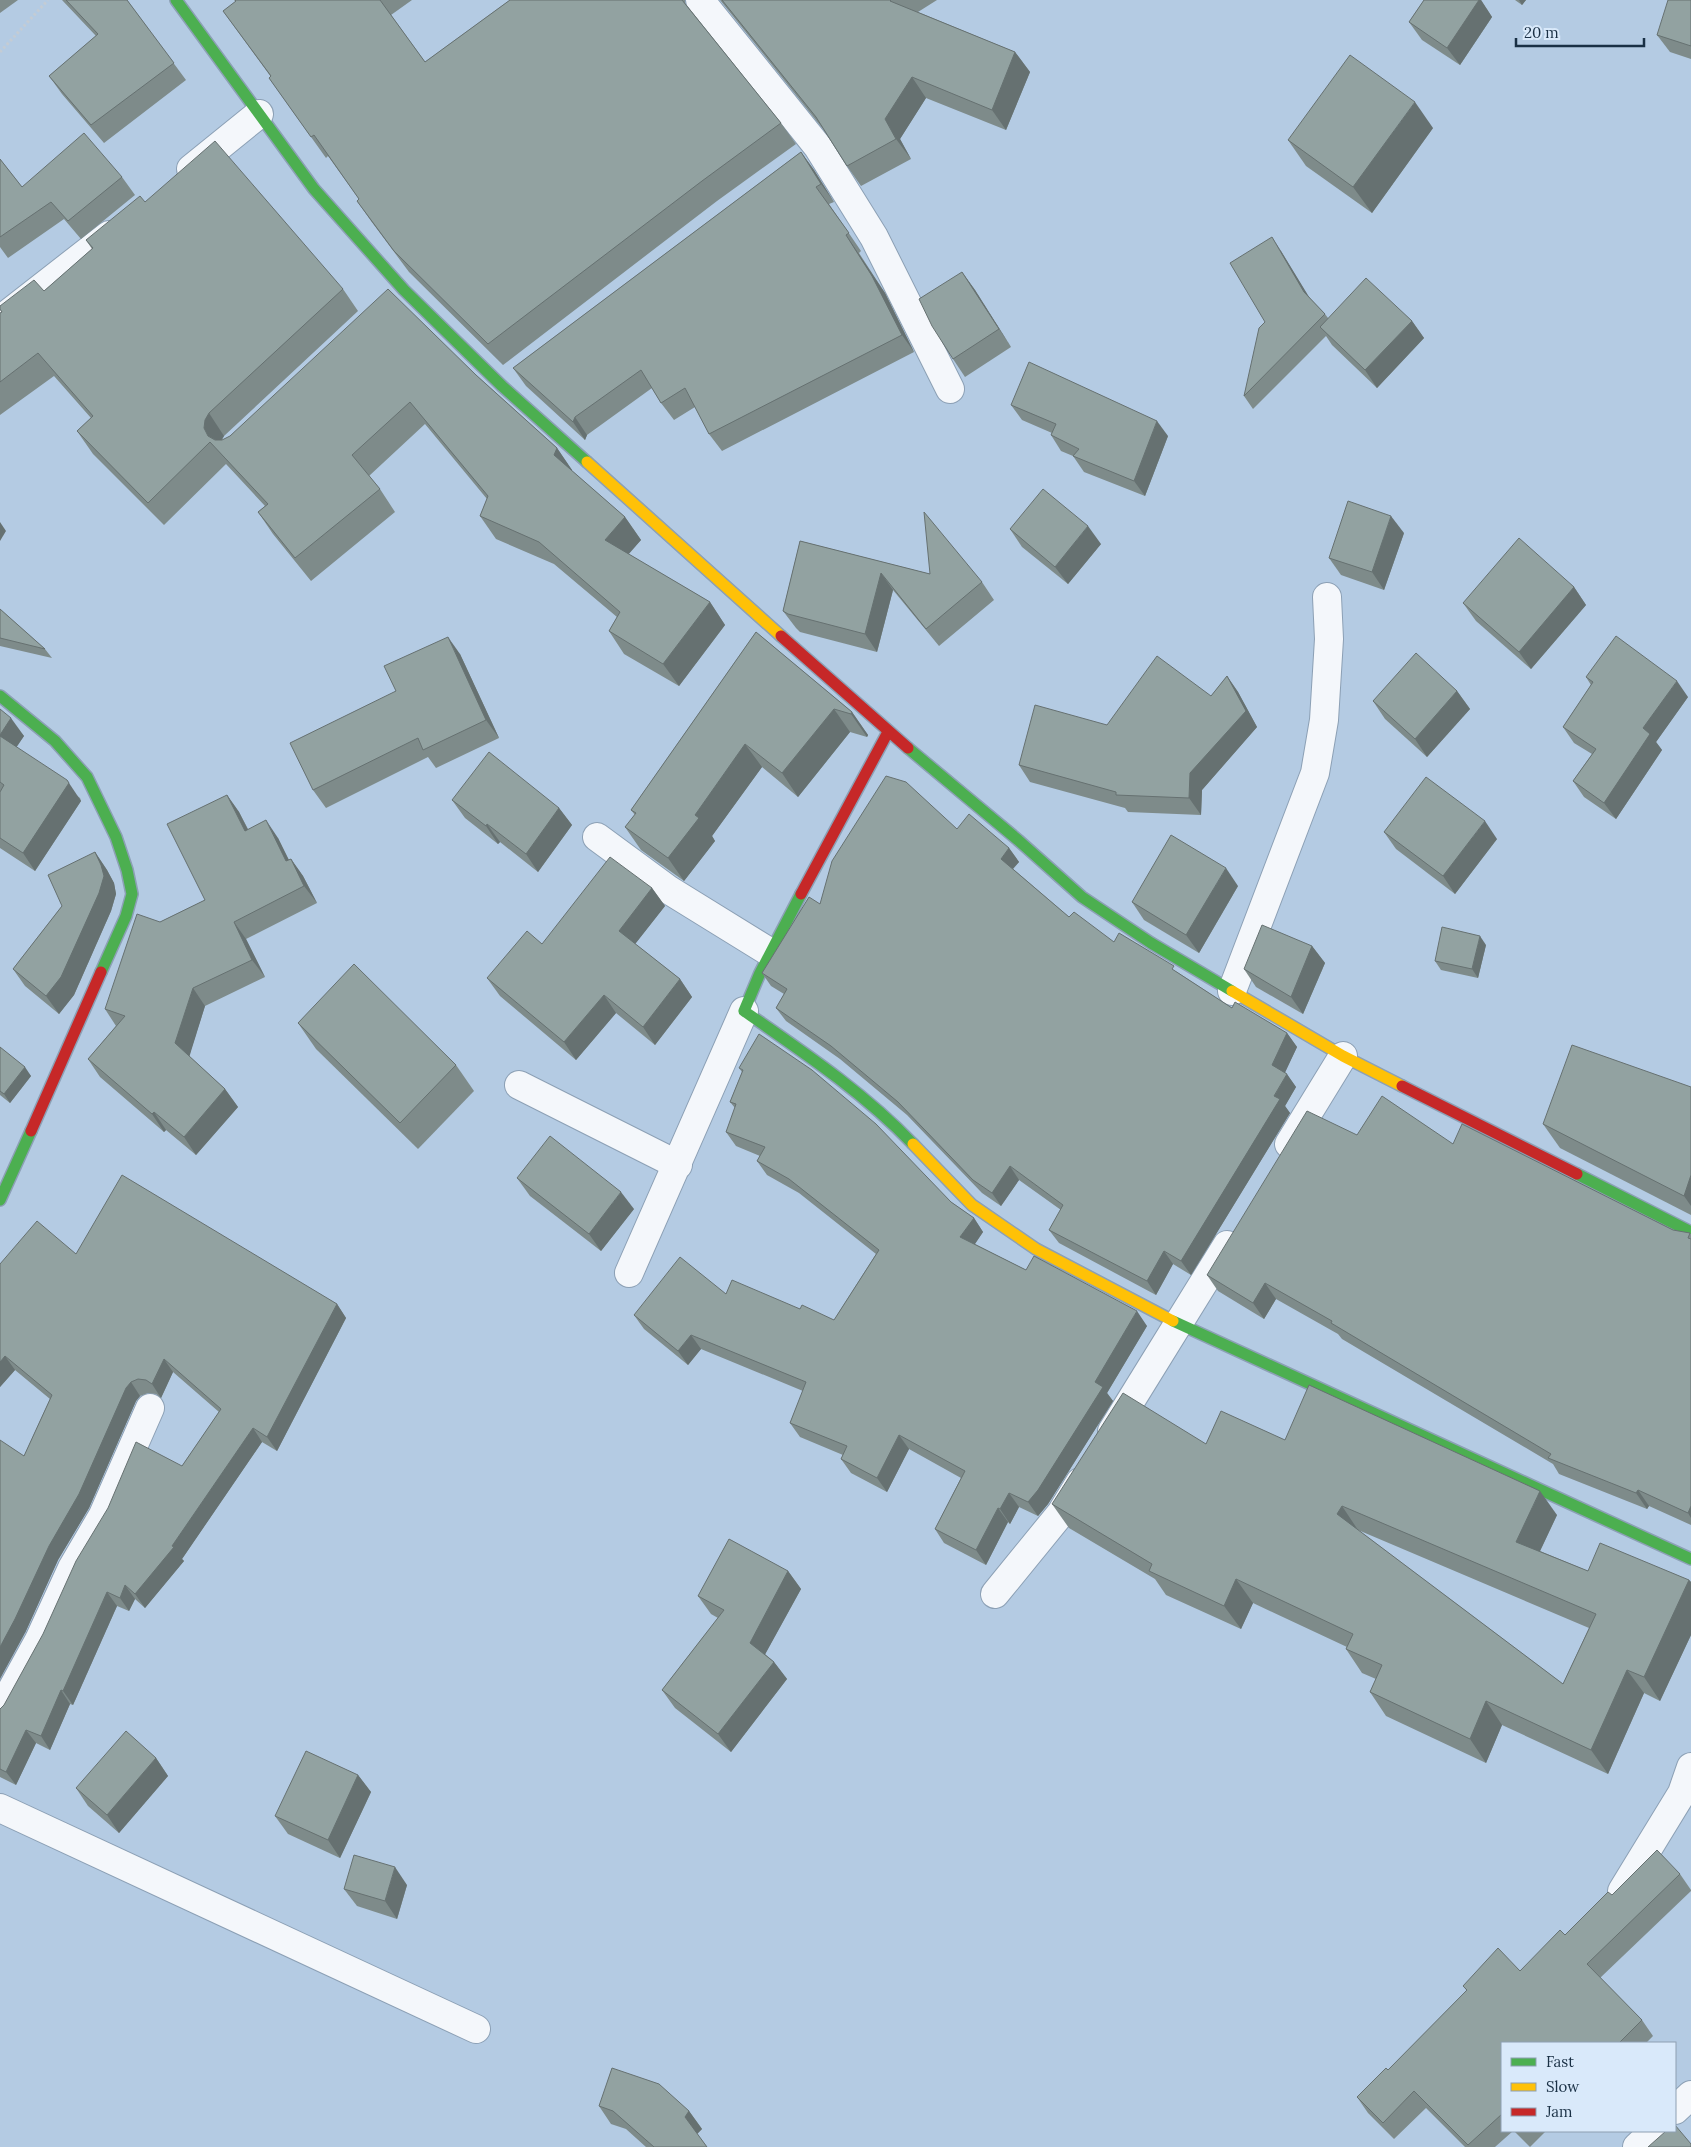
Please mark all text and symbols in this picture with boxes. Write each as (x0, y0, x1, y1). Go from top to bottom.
scale bar (1516, 15, 1644, 47)
text: 20 m (1524, 23, 1559, 42)
legend (1501, 2042, 1676, 2132)
text: Fast (1546, 2052, 1574, 2071)
text: Slow (1546, 2077, 1579, 2096)
text: Jam (1545, 2102, 1573, 2121)

